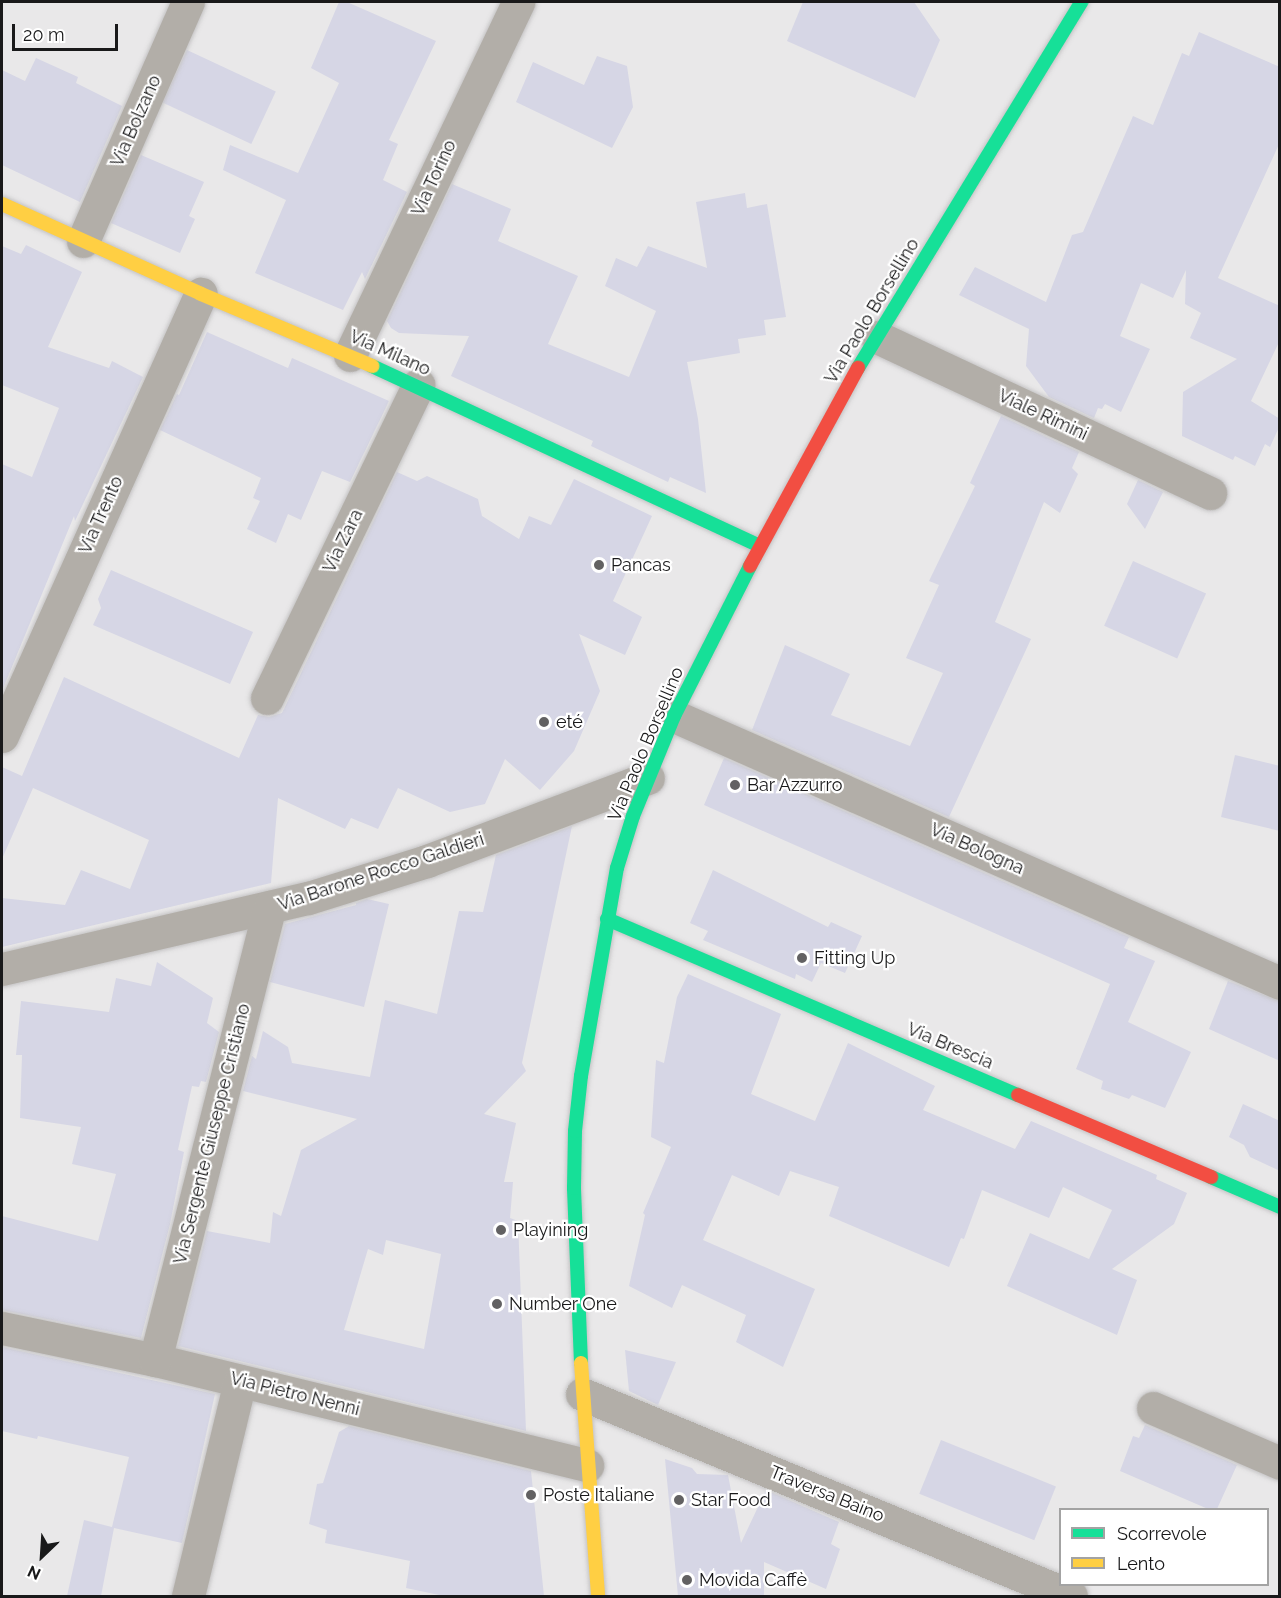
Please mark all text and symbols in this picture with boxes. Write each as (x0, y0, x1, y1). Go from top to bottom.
scale bar (15, 12, 122, 50)
text: 20 m (23, 24, 65, 45)
street label: Via Bolzano (106, 72, 166, 170)
street label: Via Torino (407, 136, 461, 220)
street label: Via Paolo Borsellino (820, 234, 924, 388)
street label: Via Milano (346, 326, 434, 380)
street label: Viale Rimini (995, 385, 1091, 445)
street label: Via Trento (74, 472, 128, 558)
street label: Via Zara (318, 506, 368, 576)
place label: Pancas (611, 554, 671, 576)
marker: Pancas (592, 558, 606, 572)
street label: Via Paolo Borsellino (604, 664, 688, 824)
place label: eté (556, 711, 583, 733)
marker: eté (537, 715, 551, 729)
place label: Bar Azzurro (747, 774, 843, 796)
marker: Bar Azzurro (728, 778, 742, 792)
street label: Via Bologna (927, 819, 1027, 879)
street label: Via Barone Rocco Galdieri (275, 828, 487, 916)
place label: Fitting Up (814, 947, 895, 969)
marker: Fitting Up (795, 951, 809, 965)
street label: Via Sergente Giuseppe Cristiano (169, 1002, 255, 1266)
street label: Via Brescia (904, 1018, 996, 1074)
place label: Playining (513, 1219, 588, 1241)
marker: Playining (494, 1223, 508, 1237)
place label: Number One (509, 1293, 617, 1315)
marker: Number One (490, 1297, 504, 1311)
street label: Via Pietro Nenni (228, 1367, 362, 1421)
street label: Traversa Baino (767, 1461, 887, 1527)
place label: Poste Italiane (543, 1484, 654, 1506)
marker: Poste Italiane (524, 1488, 538, 1502)
place label: Star Food (691, 1489, 771, 1511)
marker: Star Food (672, 1493, 686, 1507)
legend (1059, 1508, 1269, 1586)
text: Scorrevole (1117, 1523, 1207, 1544)
north arrow (12, 1526, 72, 1586)
text: Lento (1117, 1553, 1165, 1574)
text: N (25, 1562, 44, 1584)
place label: Movida Caffè (699, 1569, 807, 1591)
marker: Movida Caffè (680, 1573, 694, 1587)

